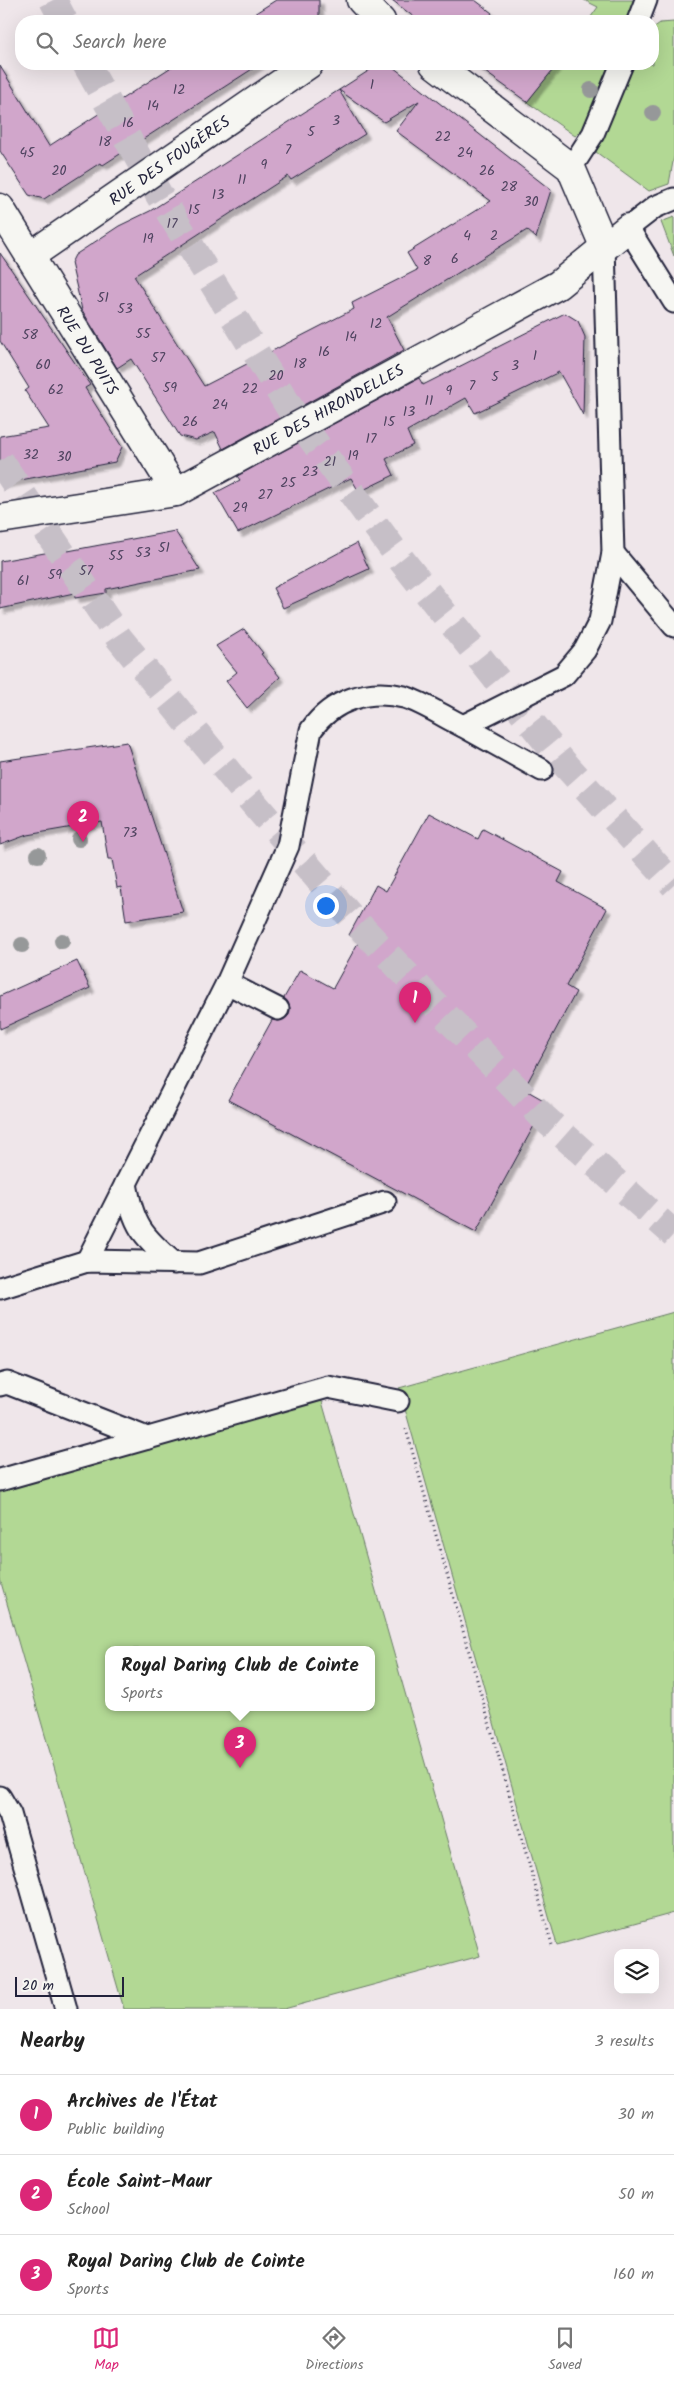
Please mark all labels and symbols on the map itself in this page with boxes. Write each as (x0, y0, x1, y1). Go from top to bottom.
house number: 1 (370, 74, 374, 96)
house number: 12 (173, 79, 185, 101)
house number: 14 (147, 95, 159, 117)
street label: RUE DES FOUGÈRES (104, 110, 236, 213)
house number: 3 (332, 110, 340, 132)
house number: 16 (122, 112, 134, 134)
house number: 5 (307, 121, 316, 143)
house number: 22 (435, 126, 451, 148)
house number: 18 (99, 131, 112, 153)
house number: 7 (285, 139, 292, 161)
house number: 45 (19, 142, 36, 164)
house number: 24 (457, 142, 473, 164)
house number: 9 (261, 154, 268, 176)
house number: 20 (51, 160, 67, 182)
house number: 26 (479, 160, 495, 182)
house number: 11 (238, 169, 246, 191)
house number: 28 (501, 176, 518, 198)
house number: 13 (212, 184, 224, 206)
house number: 30 (524, 191, 539, 213)
house number: 15 (188, 199, 201, 221)
house number: 17 (167, 213, 178, 235)
house number: 4 (463, 225, 471, 247)
house number: 2 (490, 225, 498, 247)
house number: 19 (142, 228, 154, 250)
house number: 6 (451, 248, 459, 270)
house number: 8 (423, 250, 432, 272)
house number: 51 (97, 287, 109, 309)
house number: 53 (117, 298, 133, 320)
street label: RUE DU PUITS (49, 301, 124, 401)
house number: 12 (370, 313, 382, 335)
house number: 55 (135, 323, 152, 345)
house number: 58 (22, 324, 39, 346)
house number: 14 (345, 326, 357, 348)
house number: 16 (318, 341, 330, 363)
house number: 1 (533, 345, 537, 367)
house number: 57 (151, 347, 166, 369)
house number: 18 (294, 353, 307, 375)
house number: 60 (36, 354, 50, 376)
house number: 3 (511, 355, 519, 377)
street label: RUE DES HIRONDELLES (248, 358, 410, 462)
house number: 20 (268, 365, 284, 387)
house number: 5 (491, 366, 500, 388)
house number: 7 (469, 375, 476, 397)
house number: 59 (163, 377, 177, 399)
house number: 22 (242, 378, 258, 400)
house number: 62 (48, 379, 64, 401)
house number: 9 (446, 380, 453, 402)
house number: 11 (425, 390, 433, 412)
house number: 24 (212, 394, 228, 416)
house number: 13 (403, 401, 415, 423)
house number: 26 (182, 411, 198, 433)
house number: 15 (383, 411, 396, 433)
house number: 17 (366, 428, 377, 450)
house number: 32 (23, 444, 39, 466)
house number: 19 (347, 445, 359, 467)
house number: 30 (57, 446, 72, 468)
house number: 21 (324, 451, 336, 473)
house number: 23 (302, 461, 318, 483)
house number: 25 (280, 472, 297, 494)
house number: 27 (258, 484, 273, 506)
house number: 29 (233, 497, 248, 519)
house number: 51 (158, 537, 170, 559)
house number: 53 (135, 542, 151, 564)
house number: 55 (108, 545, 125, 567)
house number: 57 (79, 560, 94, 582)
house number: 59 (48, 564, 62, 586)
house number: 61 (17, 570, 29, 592)
pin: 2 (67, 801, 99, 842)
house number: 73 (123, 822, 137, 844)
your location (313, 893, 339, 919)
pin: 1 (399, 982, 431, 1023)
pin: 3 (224, 1727, 256, 1768)
scale bar (15, 1974, 124, 1997)

